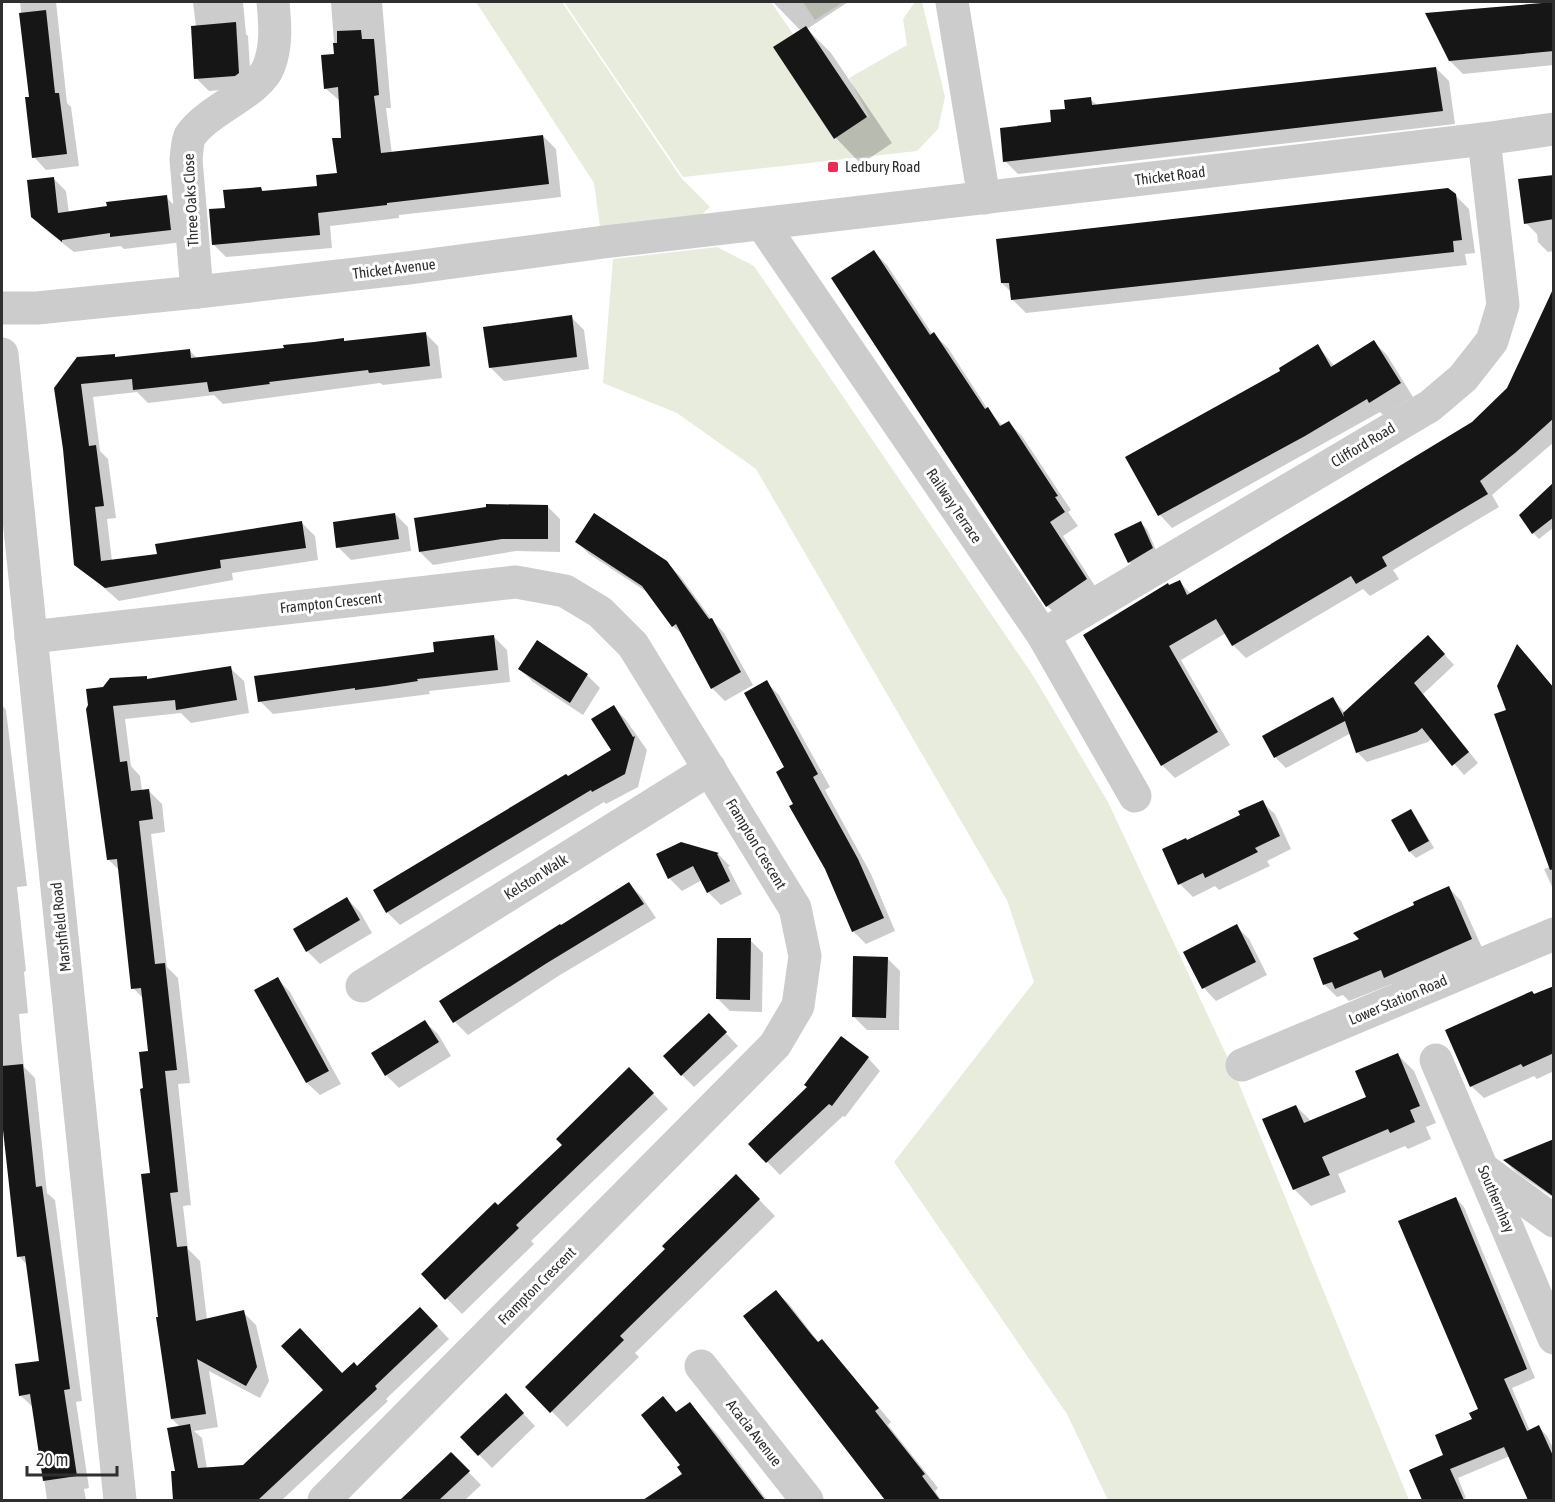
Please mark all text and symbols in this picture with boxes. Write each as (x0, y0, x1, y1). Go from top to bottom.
street label: Three Oaks Close (180, 153, 201, 247)
place label: Ledbury Road (845, 158, 920, 175)
marker: Ledbury Road (826, 160, 840, 174)
street label: Thicket Road (1134, 163, 1206, 188)
street label: Thicket Avenue (351, 255, 437, 282)
street label: Clifford Road (1328, 419, 1398, 470)
street label: Railway Terrace (923, 465, 986, 546)
street label: Frampton Crescent (279, 589, 383, 616)
street label: Frampton Crescent (723, 795, 790, 892)
street label: Kelston Walk (501, 850, 571, 903)
street label: Marshfield Road (47, 881, 74, 973)
street label: Lower Station Road (1346, 971, 1450, 1028)
street label: Southernhay (1475, 1163, 1518, 1235)
street label: Frampton Crescent (494, 1243, 579, 1328)
street label: Acacia Avenue (723, 1396, 786, 1469)
scale bar (27, 1439, 117, 1477)
text: 20 m (36, 1449, 68, 1470)

